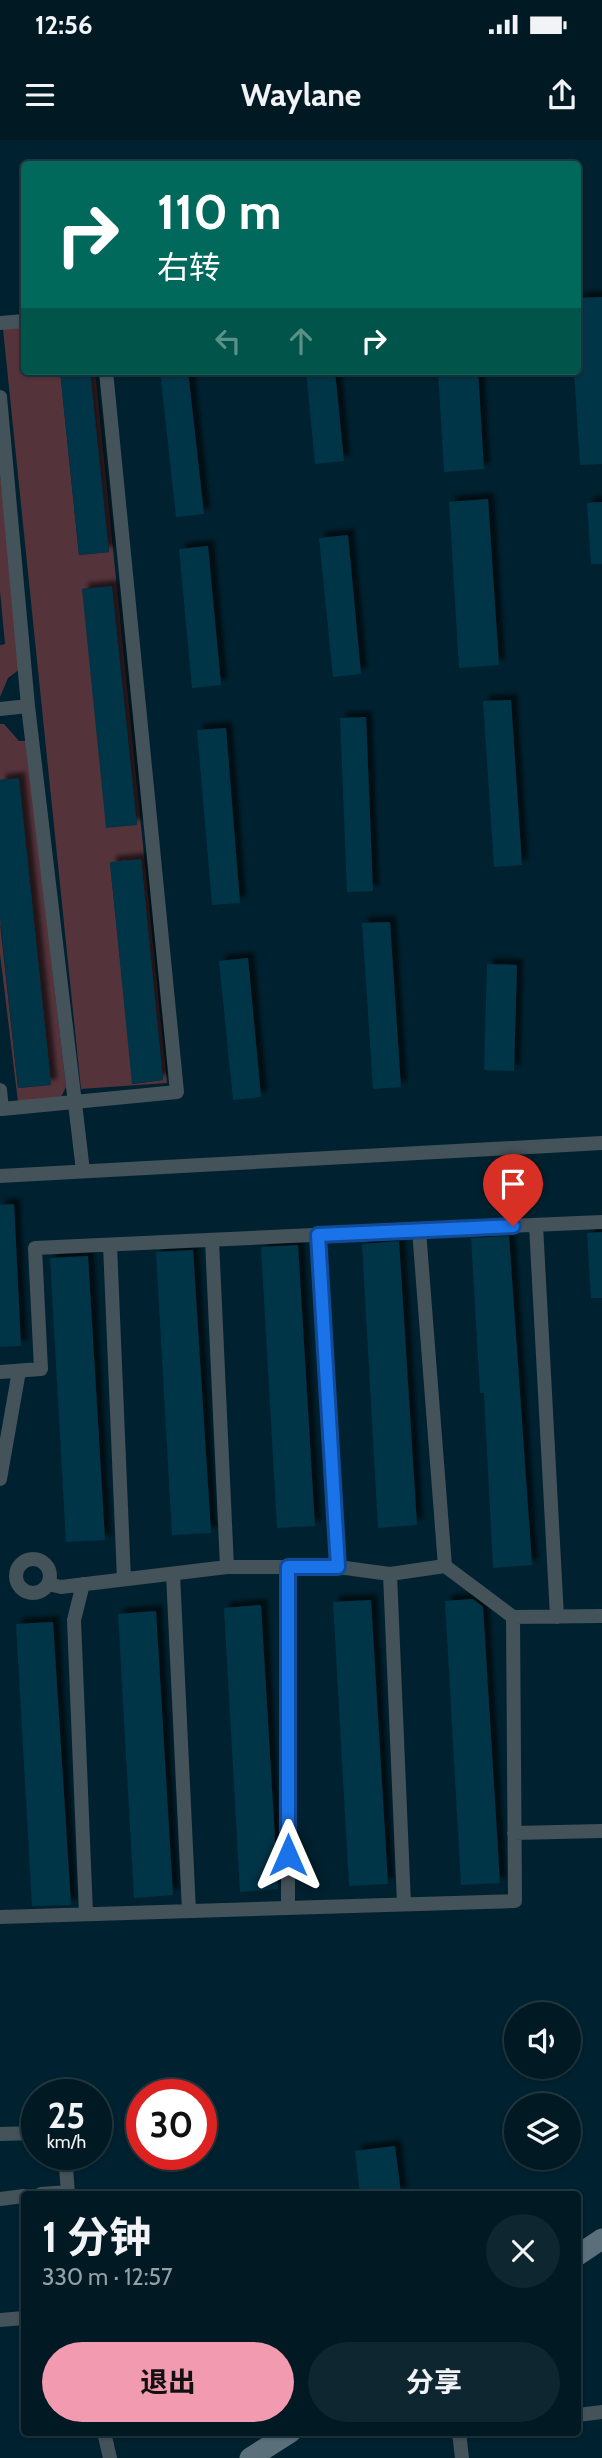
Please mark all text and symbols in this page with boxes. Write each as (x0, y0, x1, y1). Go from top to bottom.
text: 12:56 (35, 9, 93, 41)
text: Waylane (241, 75, 361, 114)
icon: menu (21, 76, 59, 114)
icon: share (543, 76, 581, 114)
text: 110 m (157, 182, 281, 241)
icon: right (42, 189, 133, 280)
text: 右转 (157, 248, 221, 287)
icon: left (209, 322, 247, 360)
icon: ahead (282, 322, 320, 360)
icon: right (355, 322, 393, 360)
pin (483, 1154, 543, 1226)
icon: arrive (494, 1165, 532, 1203)
position arrow (251, 1818, 325, 1892)
map controls (504, 2002, 581, 2170)
button: sound (504, 2002, 581, 2079)
speed limit sign: 30 (126, 2079, 217, 2170)
button: layers (504, 2093, 581, 2170)
text: 25 (48, 2094, 85, 2137)
text: km/h (47, 2131, 86, 2153)
text: 1 分钟 (42, 2211, 151, 2263)
button: close (486, 2214, 560, 2288)
text: 330 m · 12:57 (42, 2263, 172, 2291)
button: 退出 (42, 2342, 294, 2422)
button: 分享 (308, 2342, 560, 2422)

